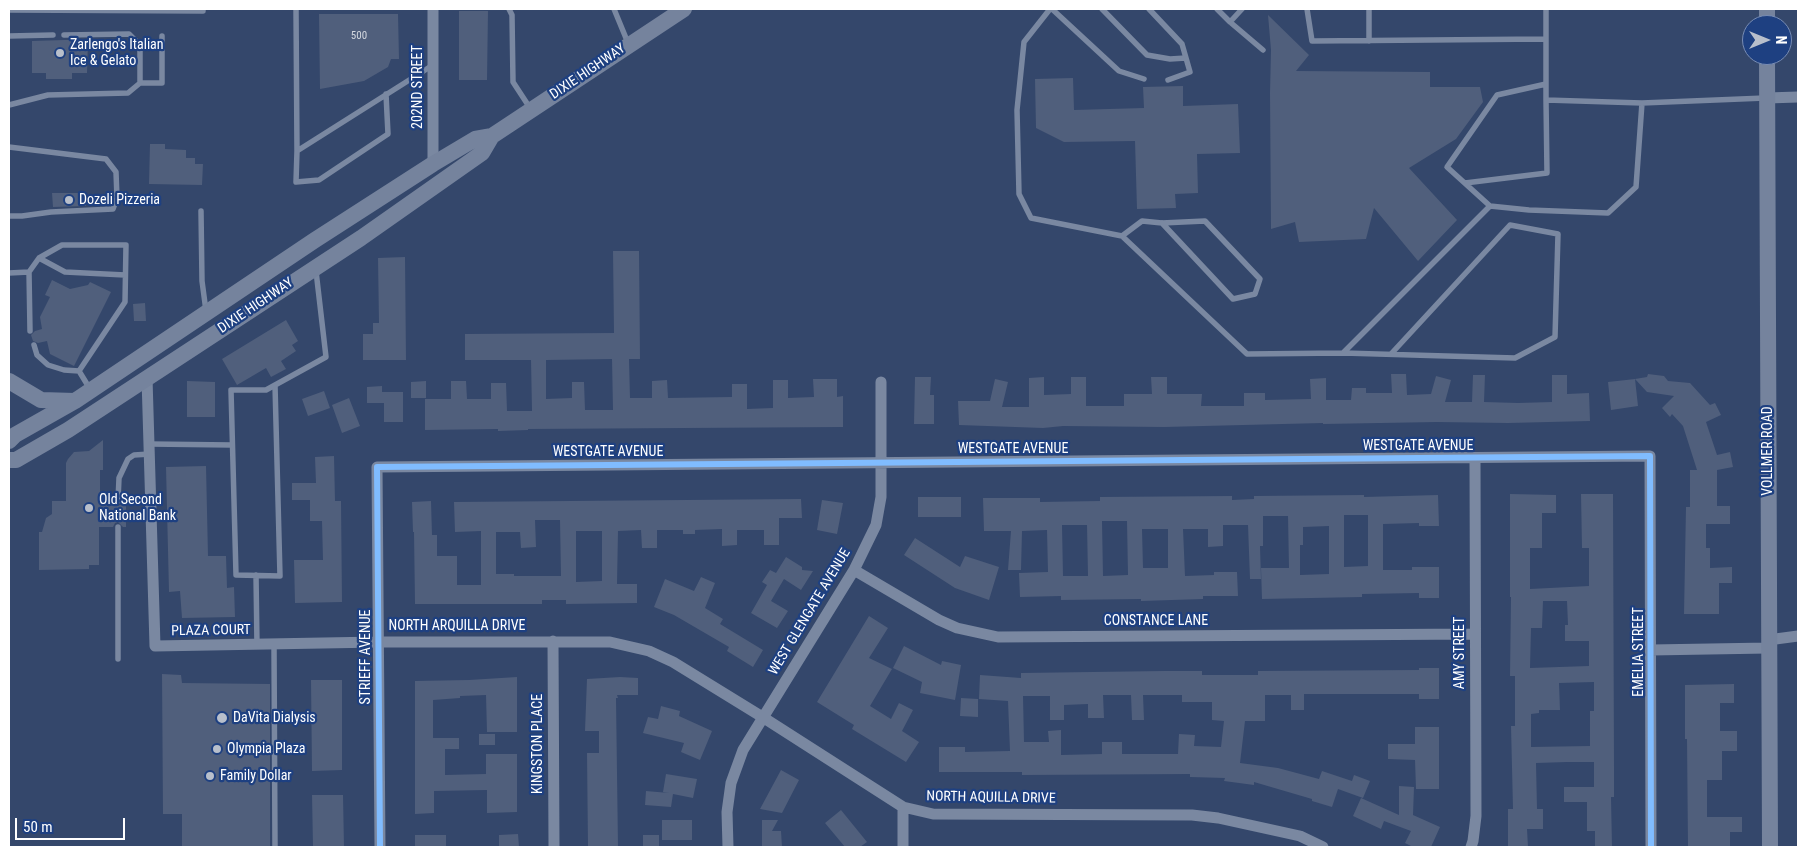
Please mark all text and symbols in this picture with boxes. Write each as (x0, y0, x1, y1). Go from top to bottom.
north arrow (1742, 15, 1792, 65)
house number: 500 (351, 29, 367, 43)
text: N (1773, 36, 1789, 44)
place label: Zarlengo's Italian Ice & Gelato (70, 37, 164, 70)
street label: DIXIE HIGHWAY (547, 41, 629, 103)
street label: 202ND STREET (410, 45, 426, 129)
marker: Zarlengo's Italian Ice & Gelato (54, 47, 66, 59)
place label: Dozeli Pizzeria (79, 192, 160, 208)
marker: Dozeli Pizzeria (63, 194, 75, 206)
street label: DIXIE HIGHWAY (215, 275, 297, 337)
street label: VOLLMER ROAD (1760, 406, 1776, 496)
street label: WESTGATE AVENUE (1363, 438, 1473, 454)
street label: WESTGATE AVENUE (958, 441, 1068, 457)
street label: WESTGATE AVENUE (553, 444, 663, 460)
place label: Old Second National Bank (99, 492, 176, 524)
marker: Old Second National Bank (83, 502, 95, 514)
street label: WEST GLENGATE AVENUE (766, 546, 854, 678)
street label: EMELIA STREET (1631, 607, 1647, 697)
street label: STRIEFF AVENUE (358, 610, 374, 704)
street label: CONSTANCE LANE (1104, 613, 1208, 629)
street label: AMY STREET (1452, 617, 1468, 689)
street label: NORTH ARQUILLA DRIVE (389, 618, 525, 634)
street label: PLAZA COURT (171, 622, 251, 640)
street label: KINGSTON PLACE (530, 694, 546, 794)
place label: DaVita Dialysis (233, 710, 316, 726)
marker: DaVita Dialysis (215, 711, 229, 725)
place label: Olympia Plaza (227, 741, 306, 757)
marker: Olympia Plaza (211, 743, 223, 755)
place label: Family Dollar (220, 768, 292, 784)
marker: Family Dollar (204, 770, 216, 782)
street label: NORTH AQUILLA DRIVE (926, 788, 1056, 808)
scale bar (18, 808, 128, 840)
text: 50 m (23, 818, 53, 836)

